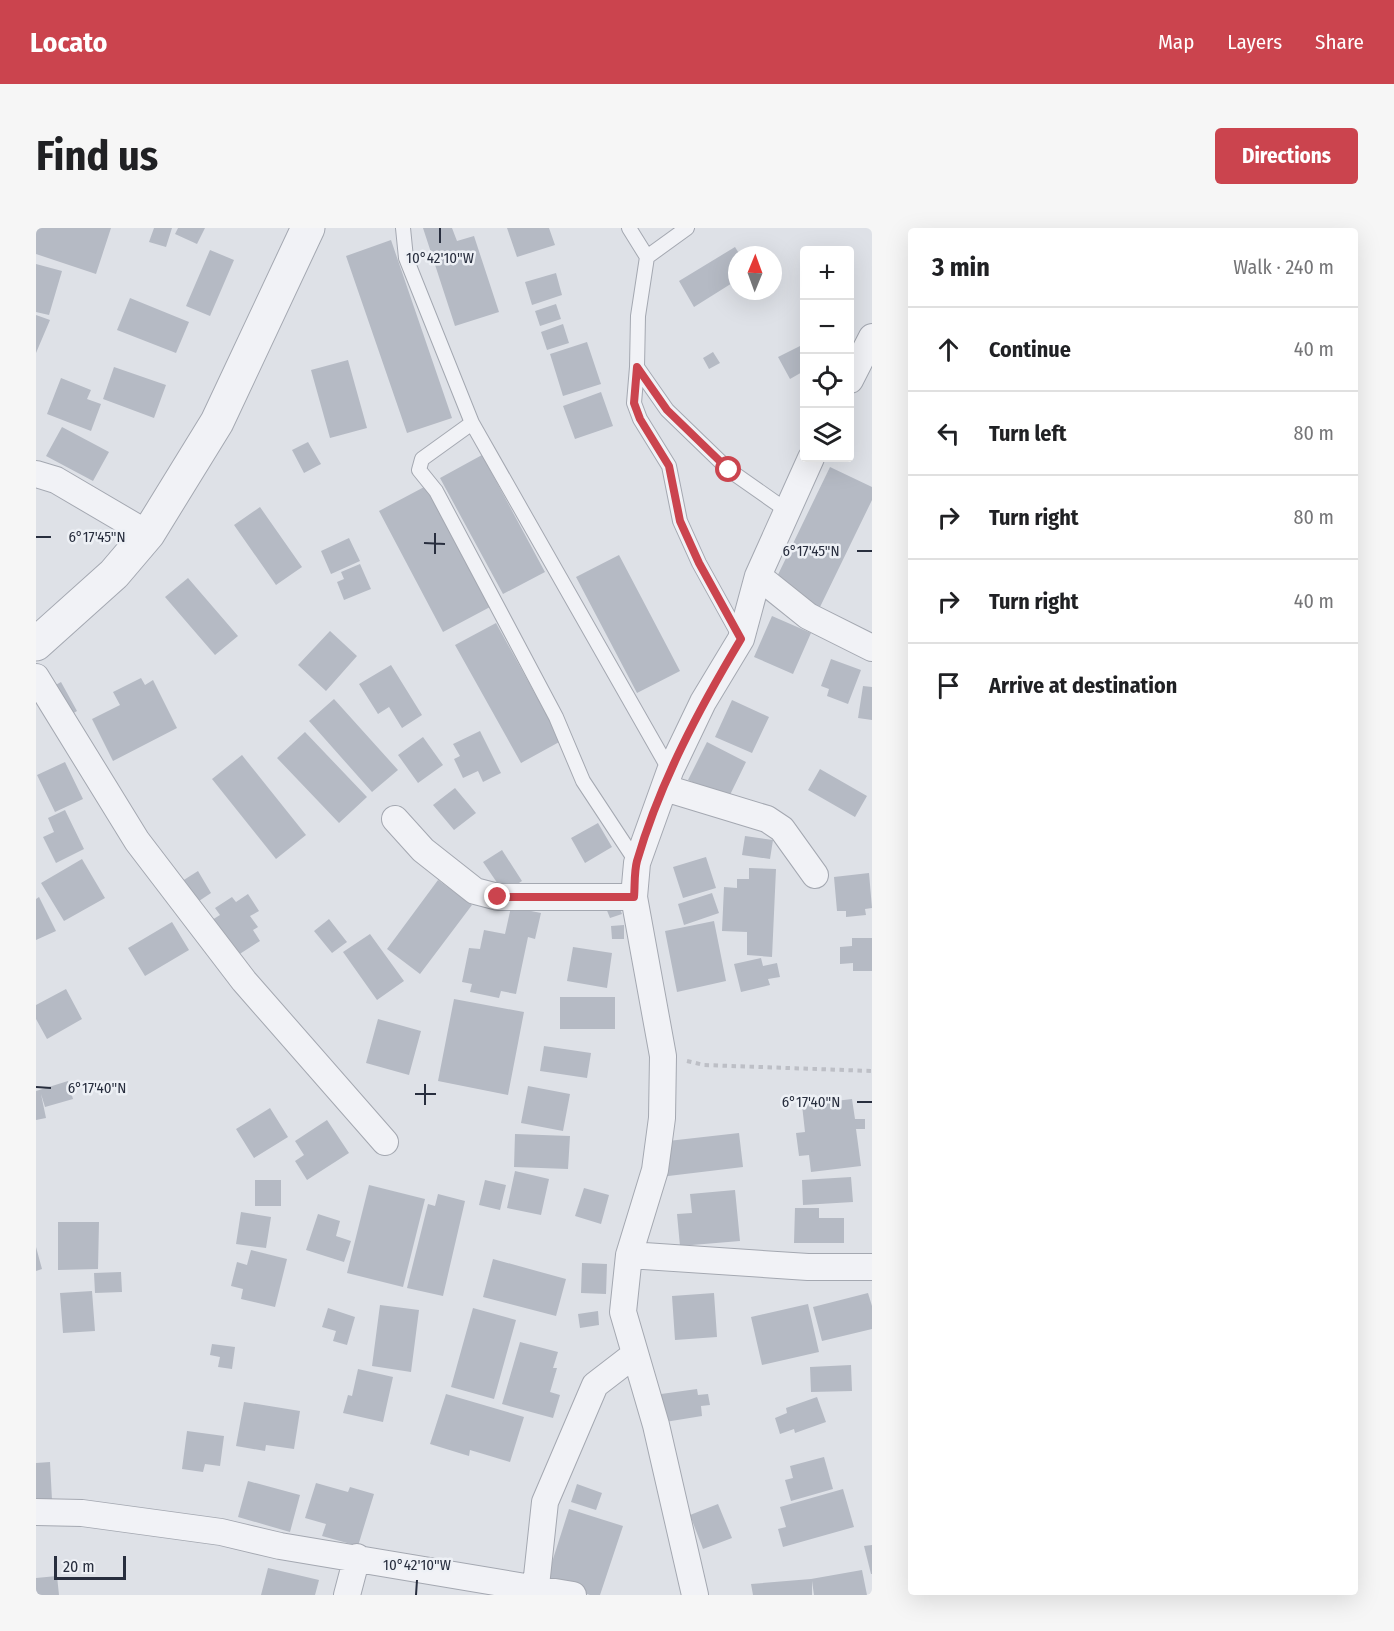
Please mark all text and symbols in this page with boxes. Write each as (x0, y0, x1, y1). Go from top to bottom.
text: Locato (30, 26, 108, 59)
text: Map (1158, 29, 1194, 55)
text: Layers (1227, 29, 1282, 55)
text: Share (1315, 29, 1364, 55)
button: Directions (1215, 128, 1358, 184)
text: Find us (36, 131, 158, 181)
north arrow (728, 246, 782, 300)
map controls (800, 246, 854, 462)
button: + (800, 246, 854, 300)
text: 10°42'10"W (406, 249, 474, 267)
text: 3 min (932, 252, 990, 283)
text: Walk · 240 m (1233, 255, 1334, 279)
button: − (800, 300, 854, 354)
icon: ahead (932, 333, 965, 366)
text: Continue (989, 336, 1071, 363)
text: 40 m (1294, 337, 1334, 361)
button: locate (800, 354, 854, 408)
button: layers (800, 408, 854, 462)
icon: left (932, 417, 965, 450)
text: Turn left (989, 420, 1067, 447)
text: 80 m (1294, 421, 1334, 445)
route start (715, 456, 741, 482)
icon: right (932, 501, 965, 534)
text: Turn right (989, 504, 1078, 531)
text: 80 m (1294, 505, 1334, 529)
text: 6°17'45"N (68, 528, 126, 546)
text: 6°17'45"N (782, 542, 840, 560)
icon: right (932, 585, 965, 618)
text: Turn right (989, 588, 1078, 615)
text: 40 m (1294, 589, 1334, 613)
icon: arrive (932, 669, 965, 702)
text: Arrive at destination (989, 672, 1177, 699)
route end (484, 883, 510, 909)
text: 6°17'40"N (68, 1079, 126, 1097)
text: 6°17'40"N (782, 1093, 840, 1111)
scale bar (54, 1553, 126, 1580)
text: 10°42'10"W (383, 1556, 451, 1574)
text: 20 m (63, 1557, 94, 1576)

